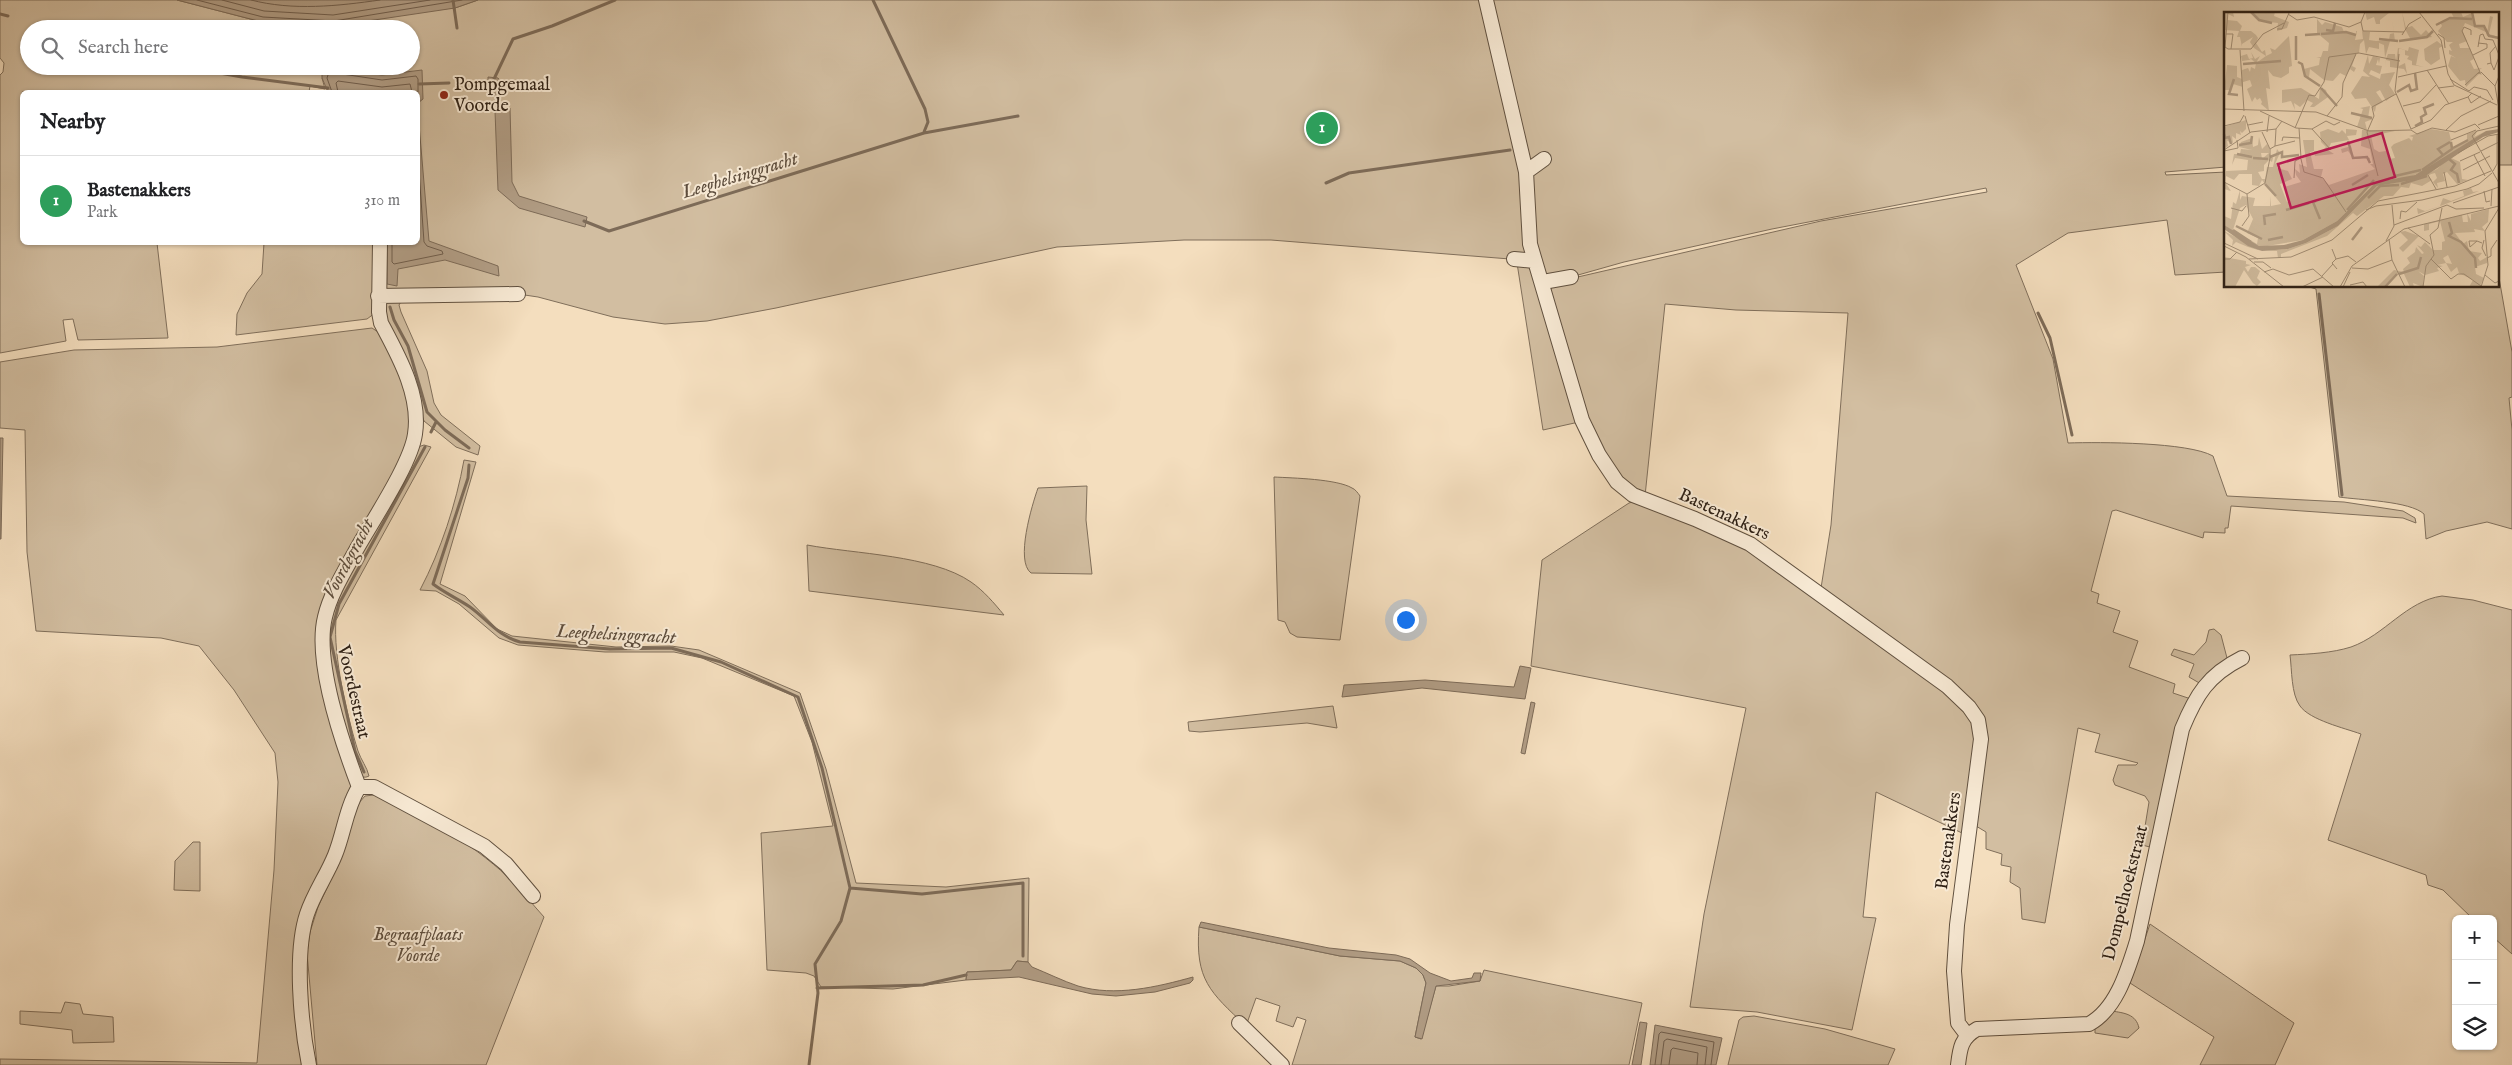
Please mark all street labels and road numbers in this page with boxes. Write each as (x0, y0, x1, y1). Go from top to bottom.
street label: Bastenakkers (1675, 484, 1773, 546)
street label: Voordestraat (331, 642, 375, 741)
street label: Bastenakkers (1931, 791, 1967, 891)
street label: Dompelhoekstraat (2098, 823, 2154, 963)

